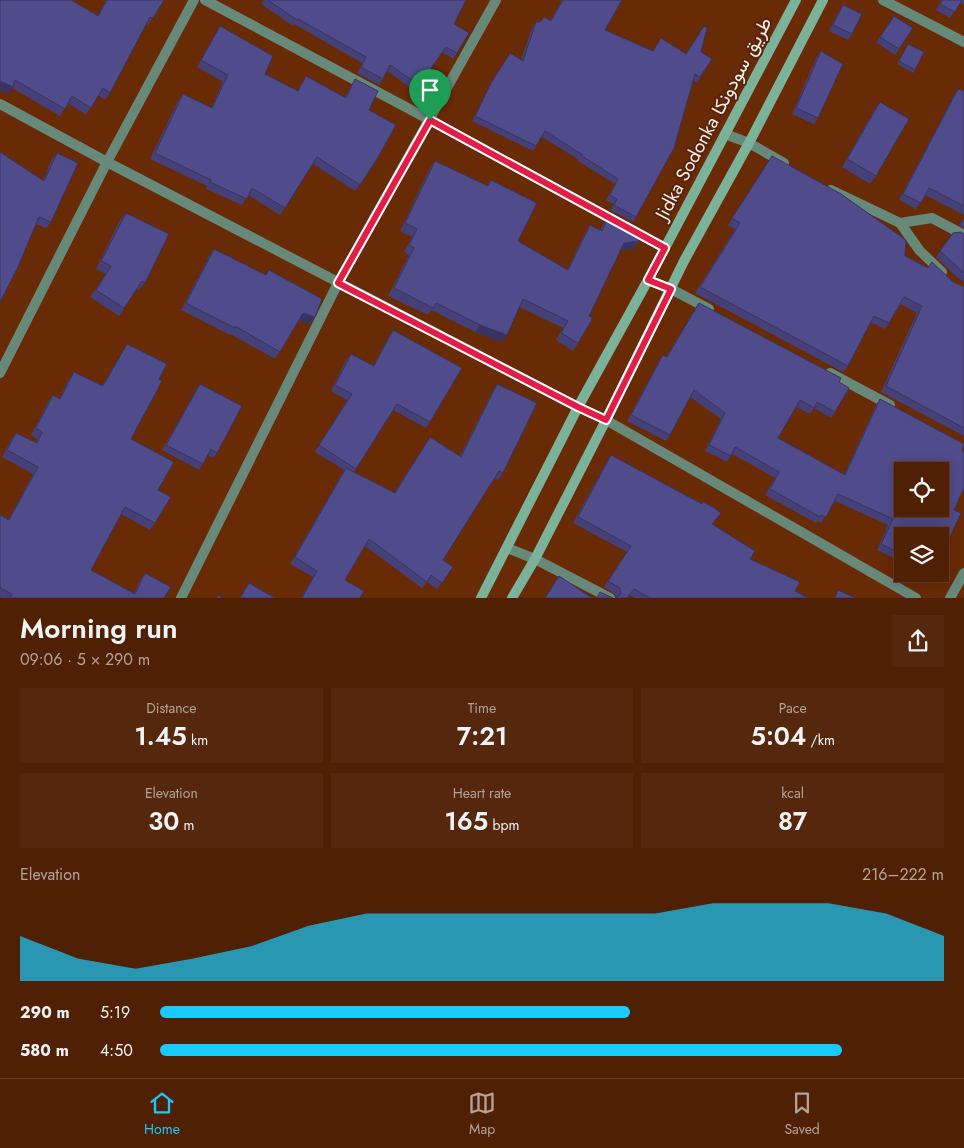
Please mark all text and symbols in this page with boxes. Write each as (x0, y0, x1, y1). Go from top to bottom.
street label: Jidka Sodonka طريق سودونكا (647, 12, 778, 227)
pin (409, 69, 451, 120)
icon: arrive (416, 76, 444, 104)
map controls (894, 462, 949, 582)
button: locate (894, 462, 949, 517)
button: layers (894, 527, 949, 582)
text: Morning run (20, 608, 178, 649)
button: share (892, 615, 944, 667)
text: 09:06 · 5 × 290 m (20, 648, 150, 671)
text: Distance (146, 698, 196, 718)
text: Time (468, 698, 496, 718)
text: Pace (779, 698, 807, 718)
text: 1.45 (135, 718, 187, 754)
text: 7:21 (457, 718, 507, 754)
text: 5:04 (750, 718, 806, 754)
text: km (187, 730, 208, 750)
text: /km (806, 730, 835, 750)
text: Elevation (145, 783, 198, 803)
text: Heart rate (453, 783, 511, 803)
text: kcal (781, 783, 804, 803)
text: 30 (148, 803, 179, 839)
text: 165 (445, 803, 488, 839)
text: 87 (778, 803, 807, 839)
text: m (179, 815, 194, 835)
text: bpm (488, 815, 519, 835)
text: Elevation (20, 863, 80, 886)
text: 216–222 m (862, 863, 944, 886)
text: 290 m (20, 1001, 70, 1024)
text: 5:19 (100, 1001, 130, 1024)
text: 580 m (20, 1039, 69, 1062)
text: 4:50 (100, 1039, 133, 1062)
tab: Home (144, 1089, 180, 1139)
tab: Map (468, 1089, 496, 1139)
tab: Saved (784, 1089, 820, 1139)

